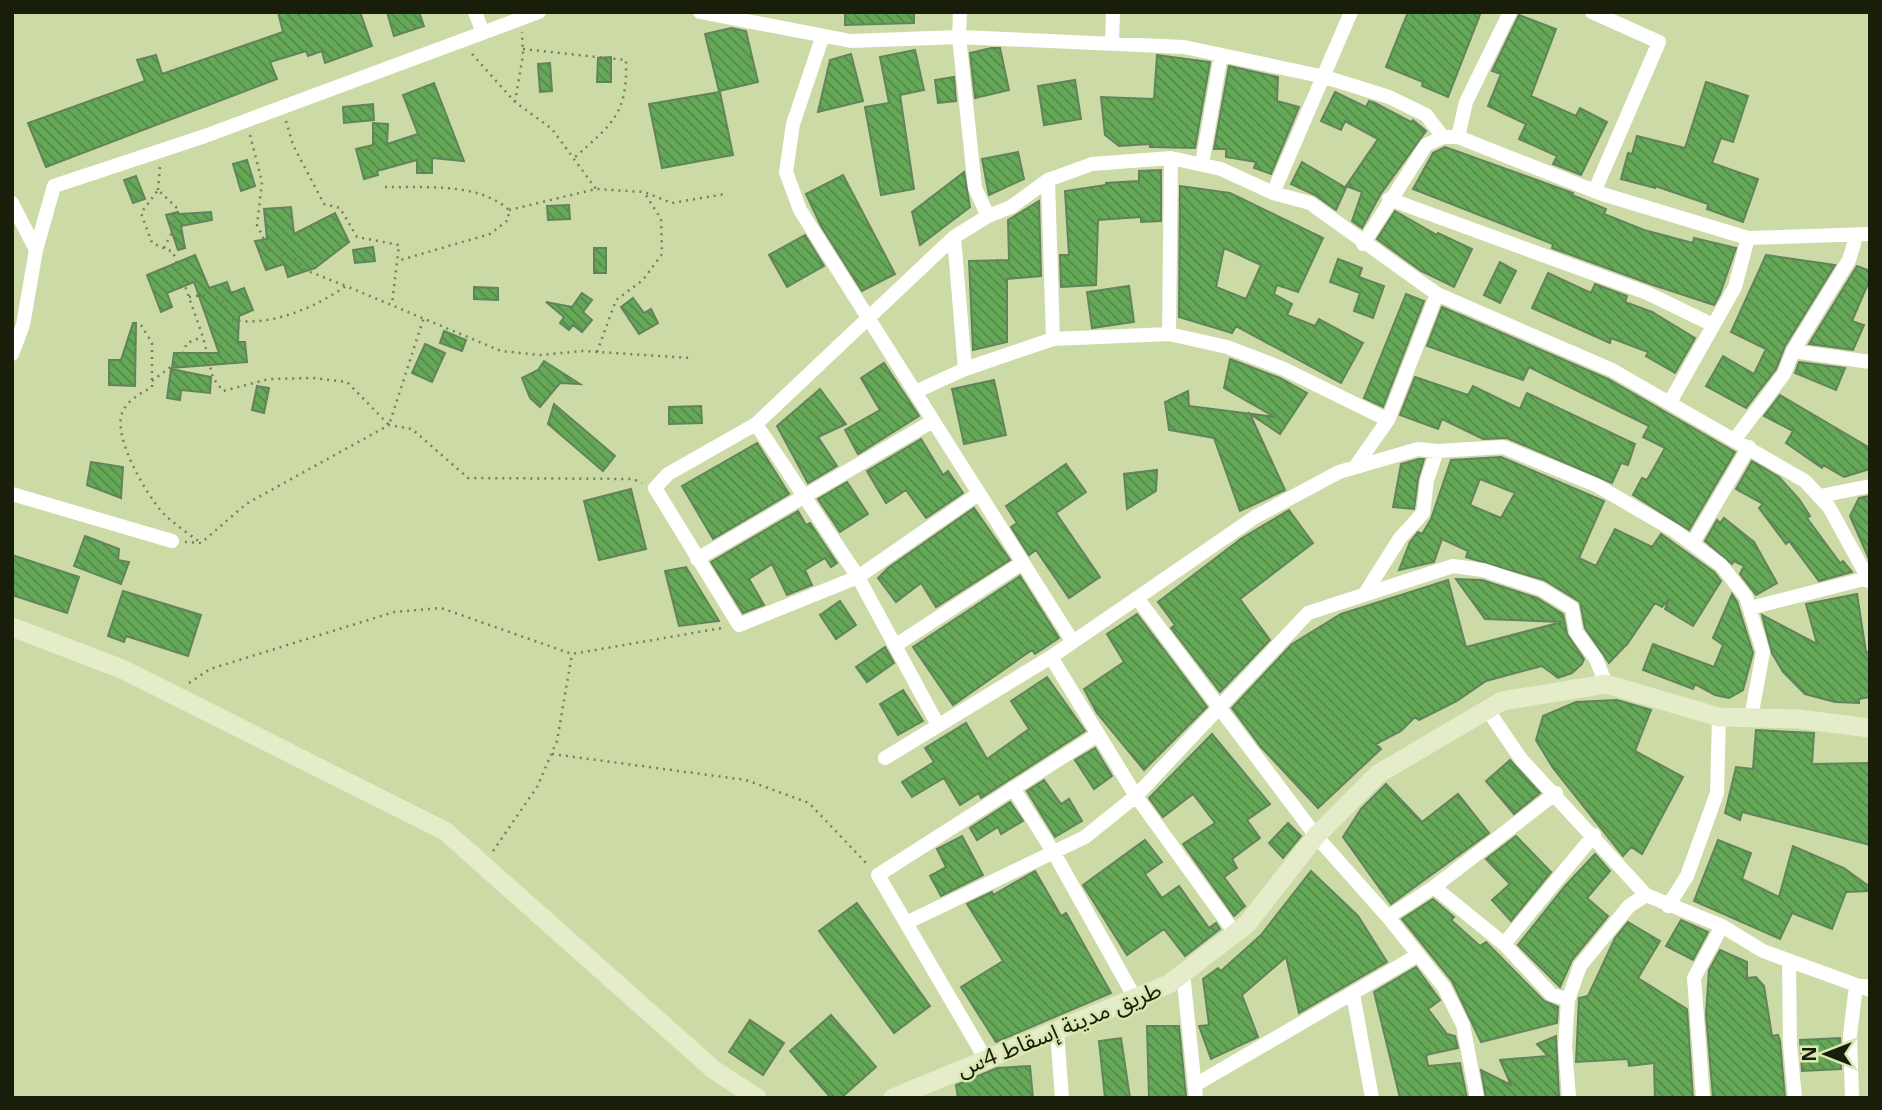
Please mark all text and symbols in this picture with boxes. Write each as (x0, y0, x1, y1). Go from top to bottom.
street label: طريق مدينة إسقاط 4س (951, 972, 1166, 1085)
north arrow (1791, 1019, 1861, 1089)
text: N (1796, 1046, 1822, 1062)

